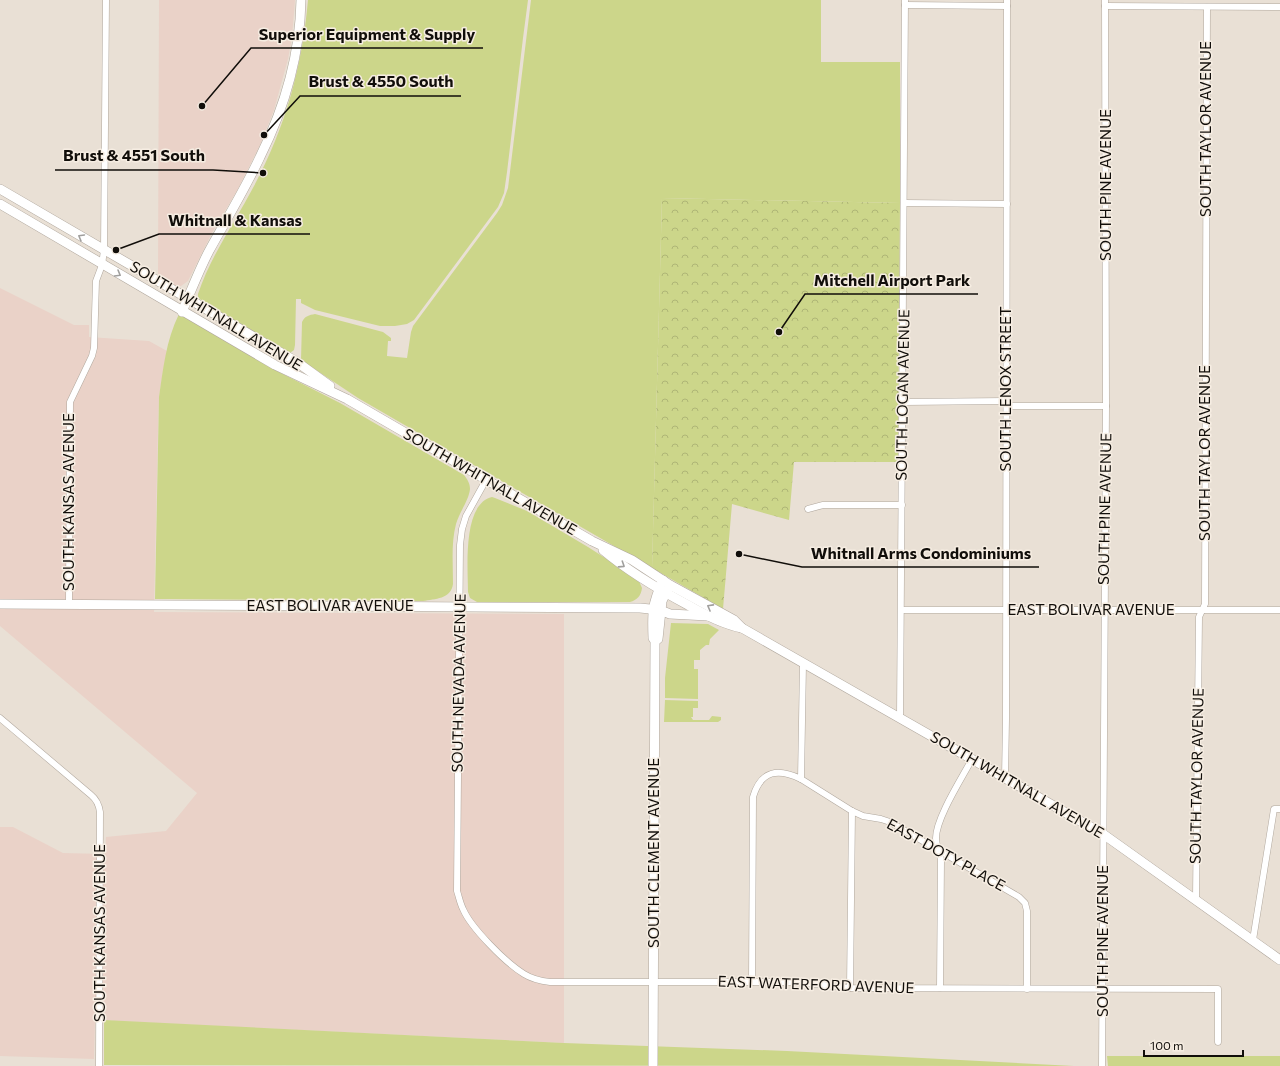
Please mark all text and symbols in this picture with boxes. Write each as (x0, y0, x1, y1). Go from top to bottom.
callout: Superior Equipment & Supply (251, 20, 483, 48)
text: Superior Equipment & Supply (259, 24, 475, 43)
street label: SOUTH TAYLOR AVENUE (1196, 41, 1214, 217)
callout: Brust & 4550 South (300, 68, 461, 96)
text: Brust & 4550 South (308, 71, 454, 90)
street label: SOUTH PINE AVENUE (1096, 109, 1114, 261)
callout: Brust & 4551 South (55, 142, 213, 170)
text: Brust & 4551 South (63, 145, 205, 164)
callout: Whitnall & Kansas (159, 206, 310, 234)
text: Whitnall & Kansas (168, 210, 302, 229)
one-way arrow (78, 234, 85, 241)
street label: SOUTH WHITNALL AVENUE (127, 257, 306, 374)
callout: Mitchell Airport Park (805, 266, 978, 294)
one-way arrow (114, 269, 121, 276)
text: Mitchell Airport Park (814, 270, 971, 289)
street label: SOUTH LENOX STREET (996, 306, 1014, 472)
street label: SOUTH LOGAN AVENUE (892, 309, 912, 481)
street label: SOUTH TAYLOR AVENUE (1195, 365, 1213, 541)
street label: SOUTH KANSAS AVENUE (59, 413, 77, 591)
street label: SOUTH WHITNALL AVENUE (401, 424, 581, 538)
street label: SOUTH PINE AVENUE (1094, 433, 1114, 585)
callout: Whitnall Arms Condominiums (802, 539, 1039, 567)
text: Whitnall Arms Condominiums (811, 543, 1031, 562)
one-way arrow (618, 561, 625, 568)
street label: SOUTH NEVADA AVENUE (447, 593, 469, 773)
street label: EAST BOLIVAR AVENUE (246, 596, 414, 614)
street label: EAST BOLIVAR AVENUE (1007, 600, 1175, 618)
one-way arrow (707, 604, 714, 611)
street label: SOUTH TAYLOR AVENUE (1185, 688, 1207, 864)
street label: SOUTH WHITNALL AVENUE (928, 727, 1108, 841)
street label: SOUTH CLEMENT AVENUE (644, 758, 662, 948)
street label: EAST DOTY PLACE (884, 814, 1009, 894)
street label: SOUTH KANSAS AVENUE (90, 844, 108, 1022)
street label: SOUTH PINE AVENUE (1093, 865, 1111, 1017)
street label: EAST WATERFORD AVENUE (717, 972, 915, 996)
scale bar (1144, 1032, 1243, 1058)
text: 100 m (1150, 1038, 1184, 1052)

